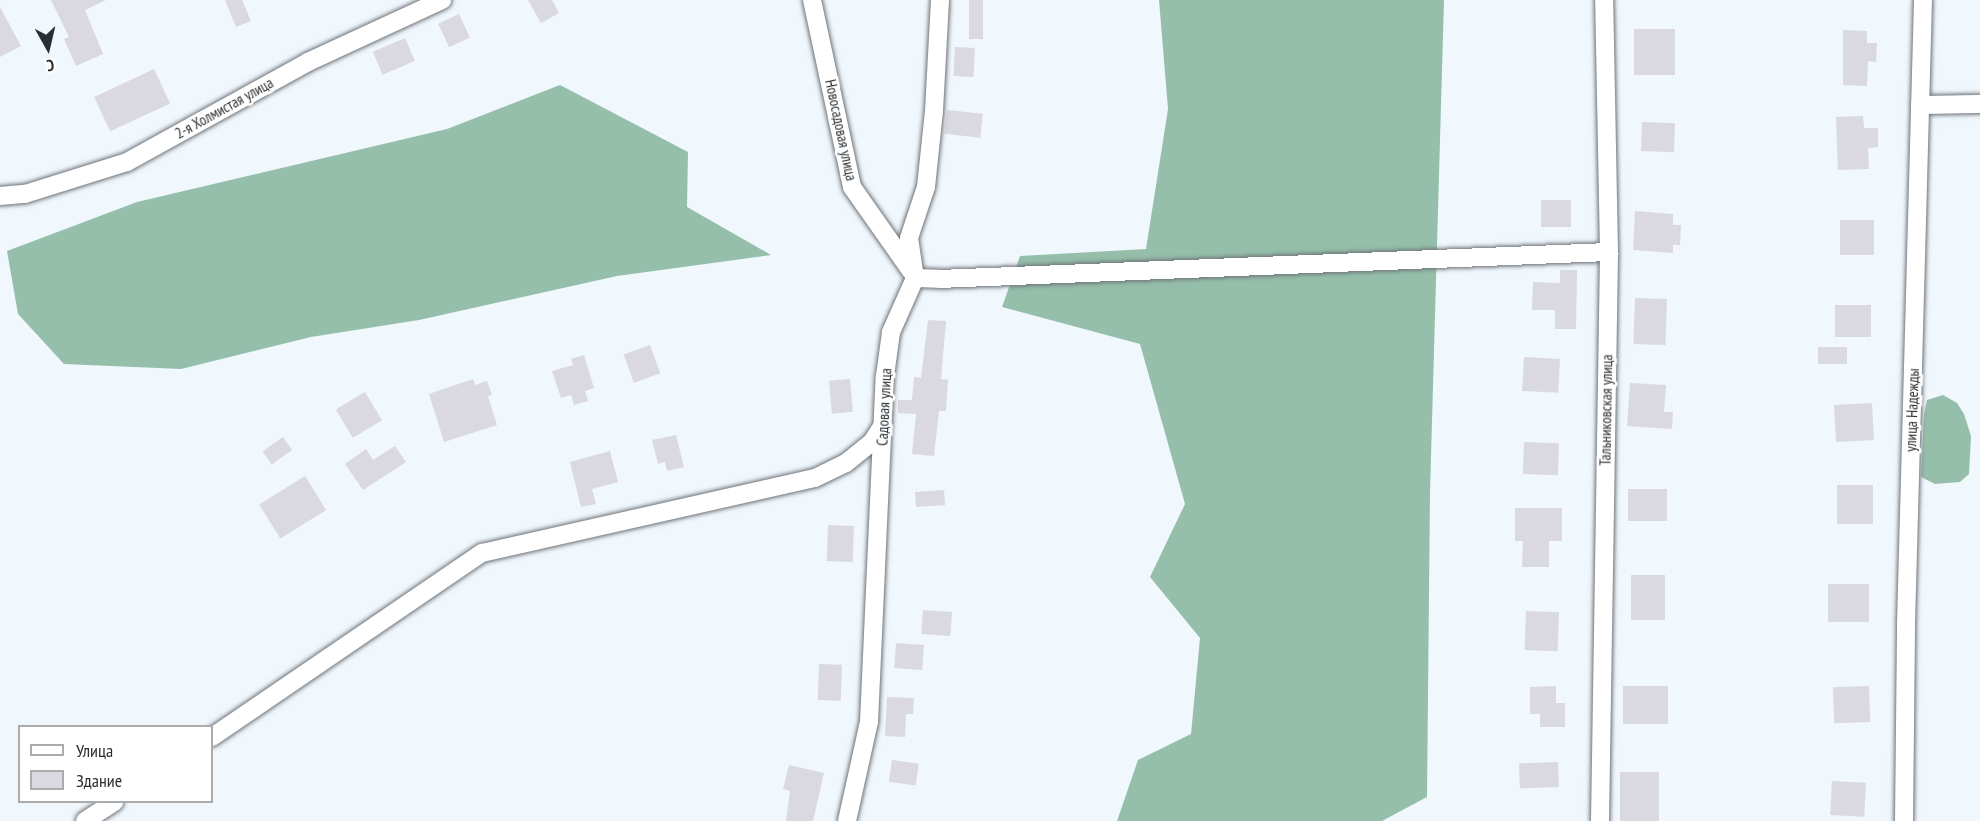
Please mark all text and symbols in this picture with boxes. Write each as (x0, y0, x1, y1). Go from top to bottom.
north arrow (18, 18, 78, 78)
text: С (45, 55, 56, 76)
street label: 2-я Холмистая улица (172, 73, 276, 143)
street label: Новосадовая улица (821, 78, 861, 182)
street label: Тальниковская улица (1596, 354, 1616, 466)
street label: Садовая улица (873, 368, 895, 446)
street label: улица Надежды (1902, 368, 1922, 452)
legend (18, 725, 213, 803)
text: Улица (76, 739, 113, 762)
text: Здание (76, 769, 122, 792)

